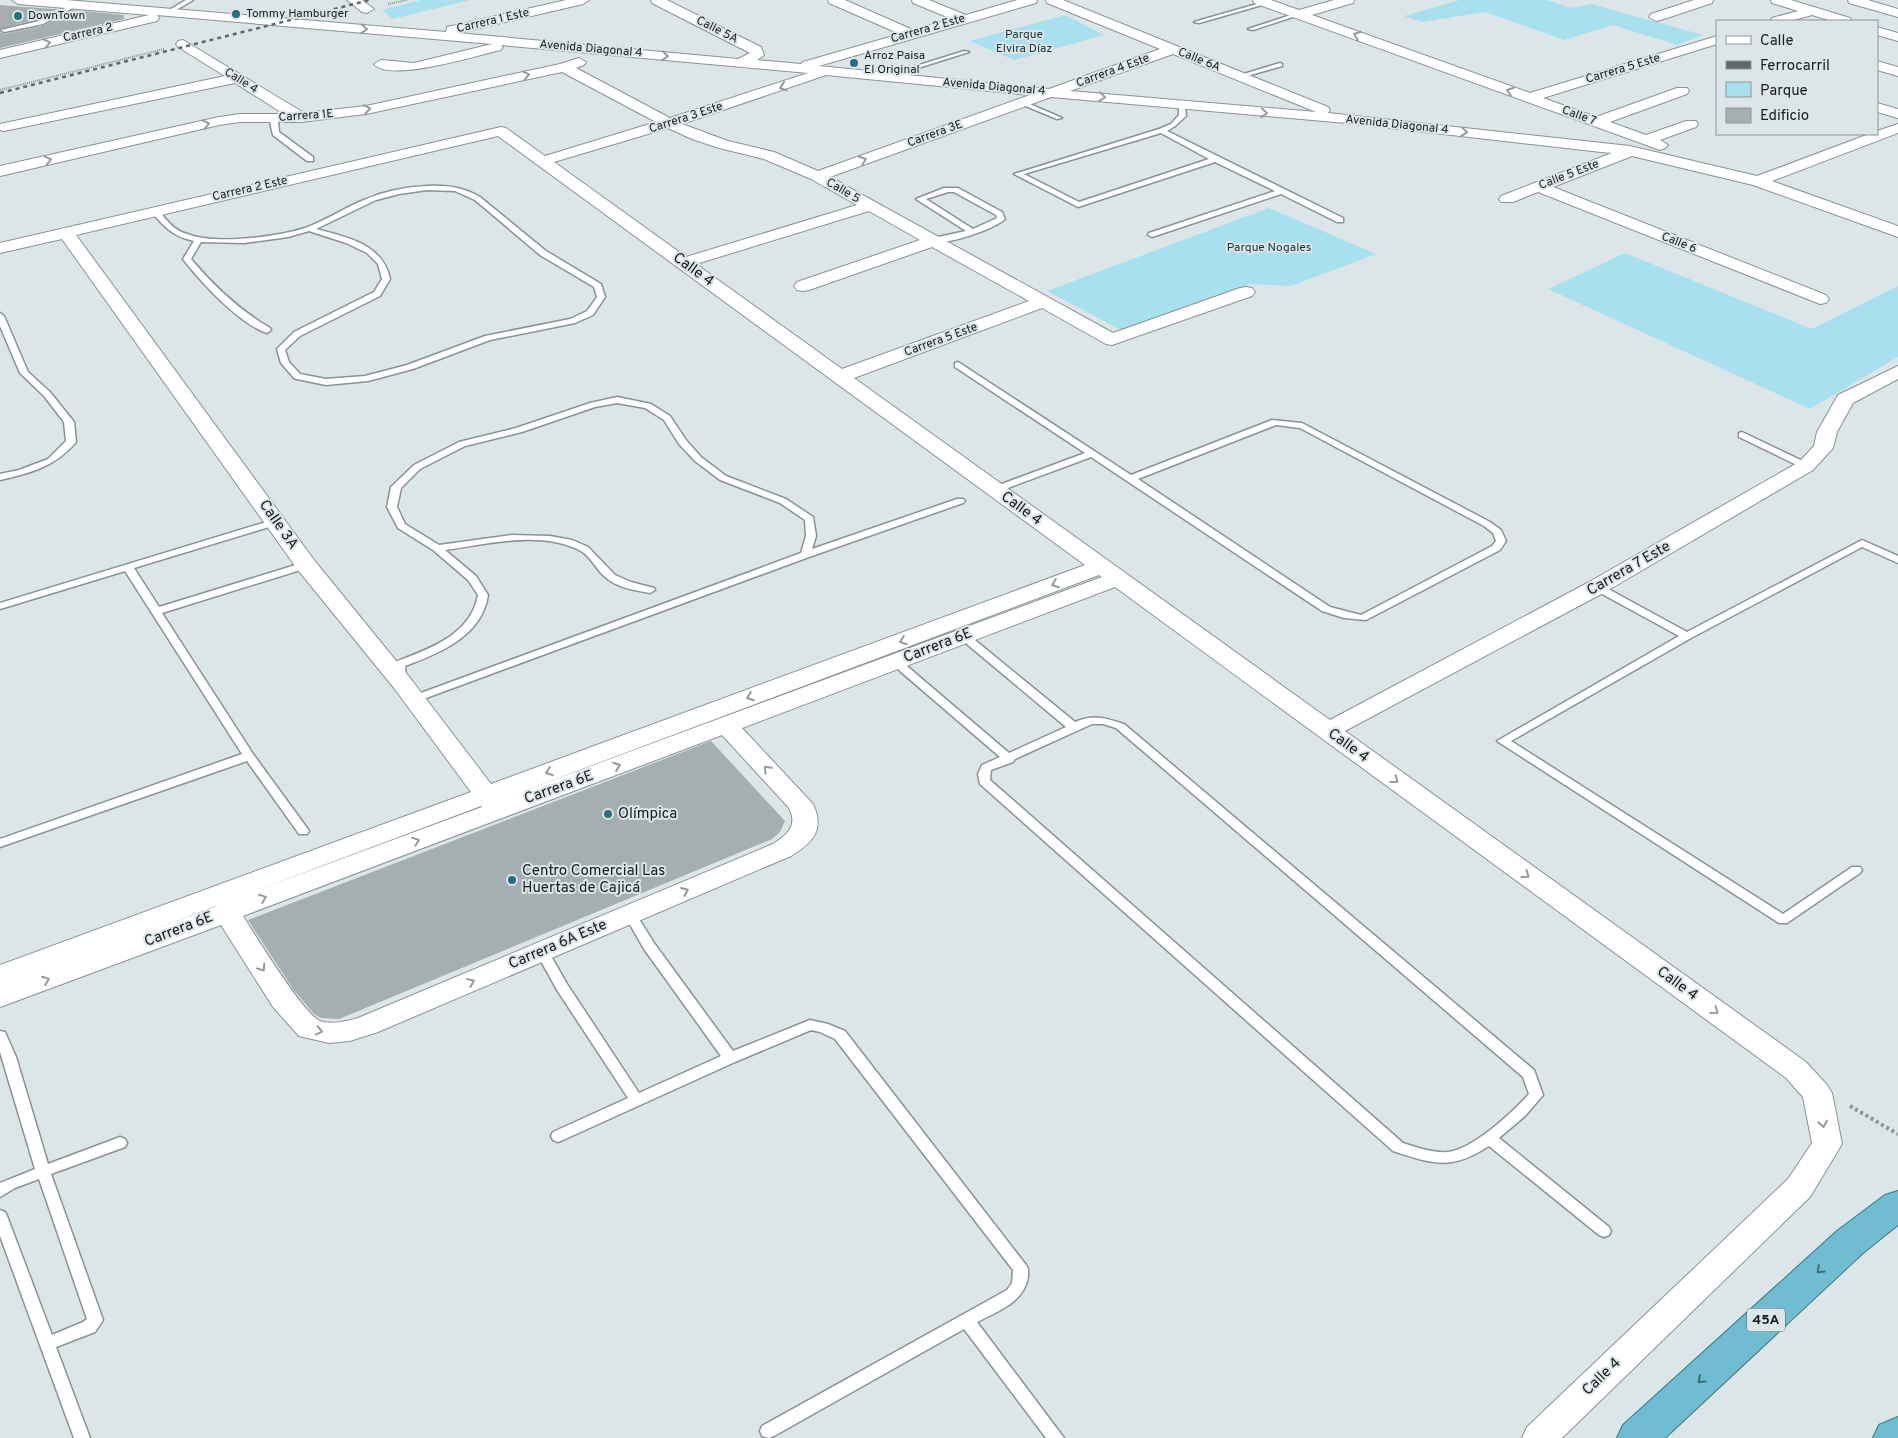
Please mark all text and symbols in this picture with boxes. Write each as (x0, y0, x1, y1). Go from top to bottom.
street label: Carrera 1 Este (455, 5, 531, 37)
place label: Tommy Hamburger (246, 6, 349, 22)
place label: DownTown (28, 8, 85, 24)
marker: Tommy Hamburger (230, 8, 242, 20)
marker: DownTown (12, 10, 24, 22)
street label: Carrera 2 Este (889, 11, 967, 47)
street label: Calle 5A (693, 13, 741, 47)
street label: Carrera 2 (61, 20, 115, 46)
legend (1716, 20, 1878, 135)
one-way arrow (360, 23, 368, 34)
park label: Parque Elvira Díaz (996, 27, 1052, 57)
one-way arrow (1353, 31, 1362, 41)
text: Calle (1760, 32, 1794, 51)
street label: Avenida Diagonal 4 (539, 37, 643, 61)
one-way arrow (43, 38, 52, 49)
street label: Calle 6A (1175, 44, 1223, 76)
place label: Arroz Paisa El Original (864, 48, 925, 78)
one-way arrow (661, 50, 669, 61)
street label: Carrera 4 Este (1074, 50, 1152, 92)
street label: Carrera 5 Este (1584, 50, 1662, 88)
marker: Arroz Paisa El Original (848, 57, 860, 69)
text: Ferrocarril (1760, 57, 1830, 76)
street label: Calle 4 (221, 64, 261, 98)
one-way arrow (522, 70, 531, 81)
street label: Avenida Diagonal 4 (942, 75, 1046, 99)
one-way arrow (779, 81, 787, 91)
text: Parque (1760, 82, 1808, 101)
one-way arrow (1506, 87, 1515, 97)
one-way arrow (1098, 91, 1106, 102)
street label: Carrera 3 Este (647, 99, 725, 137)
street label: Calle 7 (1560, 102, 1598, 130)
one-way arrow (363, 104, 372, 115)
street label: Carrera 1E (278, 106, 334, 126)
one-way arrow (1260, 107, 1268, 118)
text: Edificio (1760, 107, 1809, 126)
street label: Avenida Diagonal 4 (1345, 112, 1449, 138)
street label: Carrera 3E (905, 117, 965, 151)
one-way arrow (201, 119, 210, 130)
one-way arrow (1460, 126, 1468, 137)
one-way arrow (43, 155, 52, 166)
one-way arrow (859, 156, 867, 166)
street label: Calle 5 Este (1537, 156, 1601, 194)
street label: Carrera 2 Este (211, 173, 289, 205)
street label: Calle 5 (823, 175, 863, 207)
street label: Calle 6 (1659, 229, 1699, 257)
park label: Parque Nogales (1227, 240, 1311, 256)
street label: Calle 4 (669, 249, 717, 291)
street label: Carrera 5 Este (902, 319, 980, 361)
street label: Calle 4 (997, 488, 1045, 530)
street label: Calle 3A (254, 497, 302, 553)
street label: Carrera 7 Este (1584, 537, 1674, 601)
one-way arrow (1051, 578, 1060, 588)
street label: Carrera 6E (901, 624, 975, 668)
one-way arrow (899, 635, 908, 645)
one-way arrow (747, 691, 755, 701)
street label: Calle 4 (1324, 725, 1372, 767)
one-way arrow (612, 762, 621, 772)
one-way arrow (764, 765, 773, 774)
one-way arrow (545, 766, 554, 776)
street label: Carrera 6E (522, 767, 596, 809)
one-way arrow (1389, 774, 1398, 783)
place label: Olímpica (618, 805, 677, 824)
marker: Olímpica (602, 808, 614, 820)
one-way arrow (411, 837, 419, 847)
place label: Centro Comercial Las Huertas de Cajicá (522, 862, 665, 898)
one-way arrow (1520, 869, 1530, 878)
marker: Centro Comercial Las Huertas de Cajicá (506, 874, 518, 886)
one-way arrow (680, 887, 689, 897)
one-way arrow (259, 894, 267, 904)
street label: Carrera 6E (142, 908, 216, 952)
street label: Carrera 6A Este (506, 916, 610, 974)
one-way arrow (256, 963, 266, 972)
street label: Calle 4 (1653, 963, 1701, 1005)
one-way arrow (41, 976, 49, 986)
one-way arrow (466, 977, 475, 988)
one-way arrow (1709, 1005, 1719, 1014)
one-way arrow (314, 1025, 323, 1036)
one-way arrow (1818, 1119, 1828, 1128)
one-way arrow (1817, 1264, 1826, 1273)
road number: 45A (1747, 1308, 1785, 1332)
street label: Calle 4 (1579, 1354, 1625, 1400)
one-way arrow (1697, 1374, 1706, 1383)

